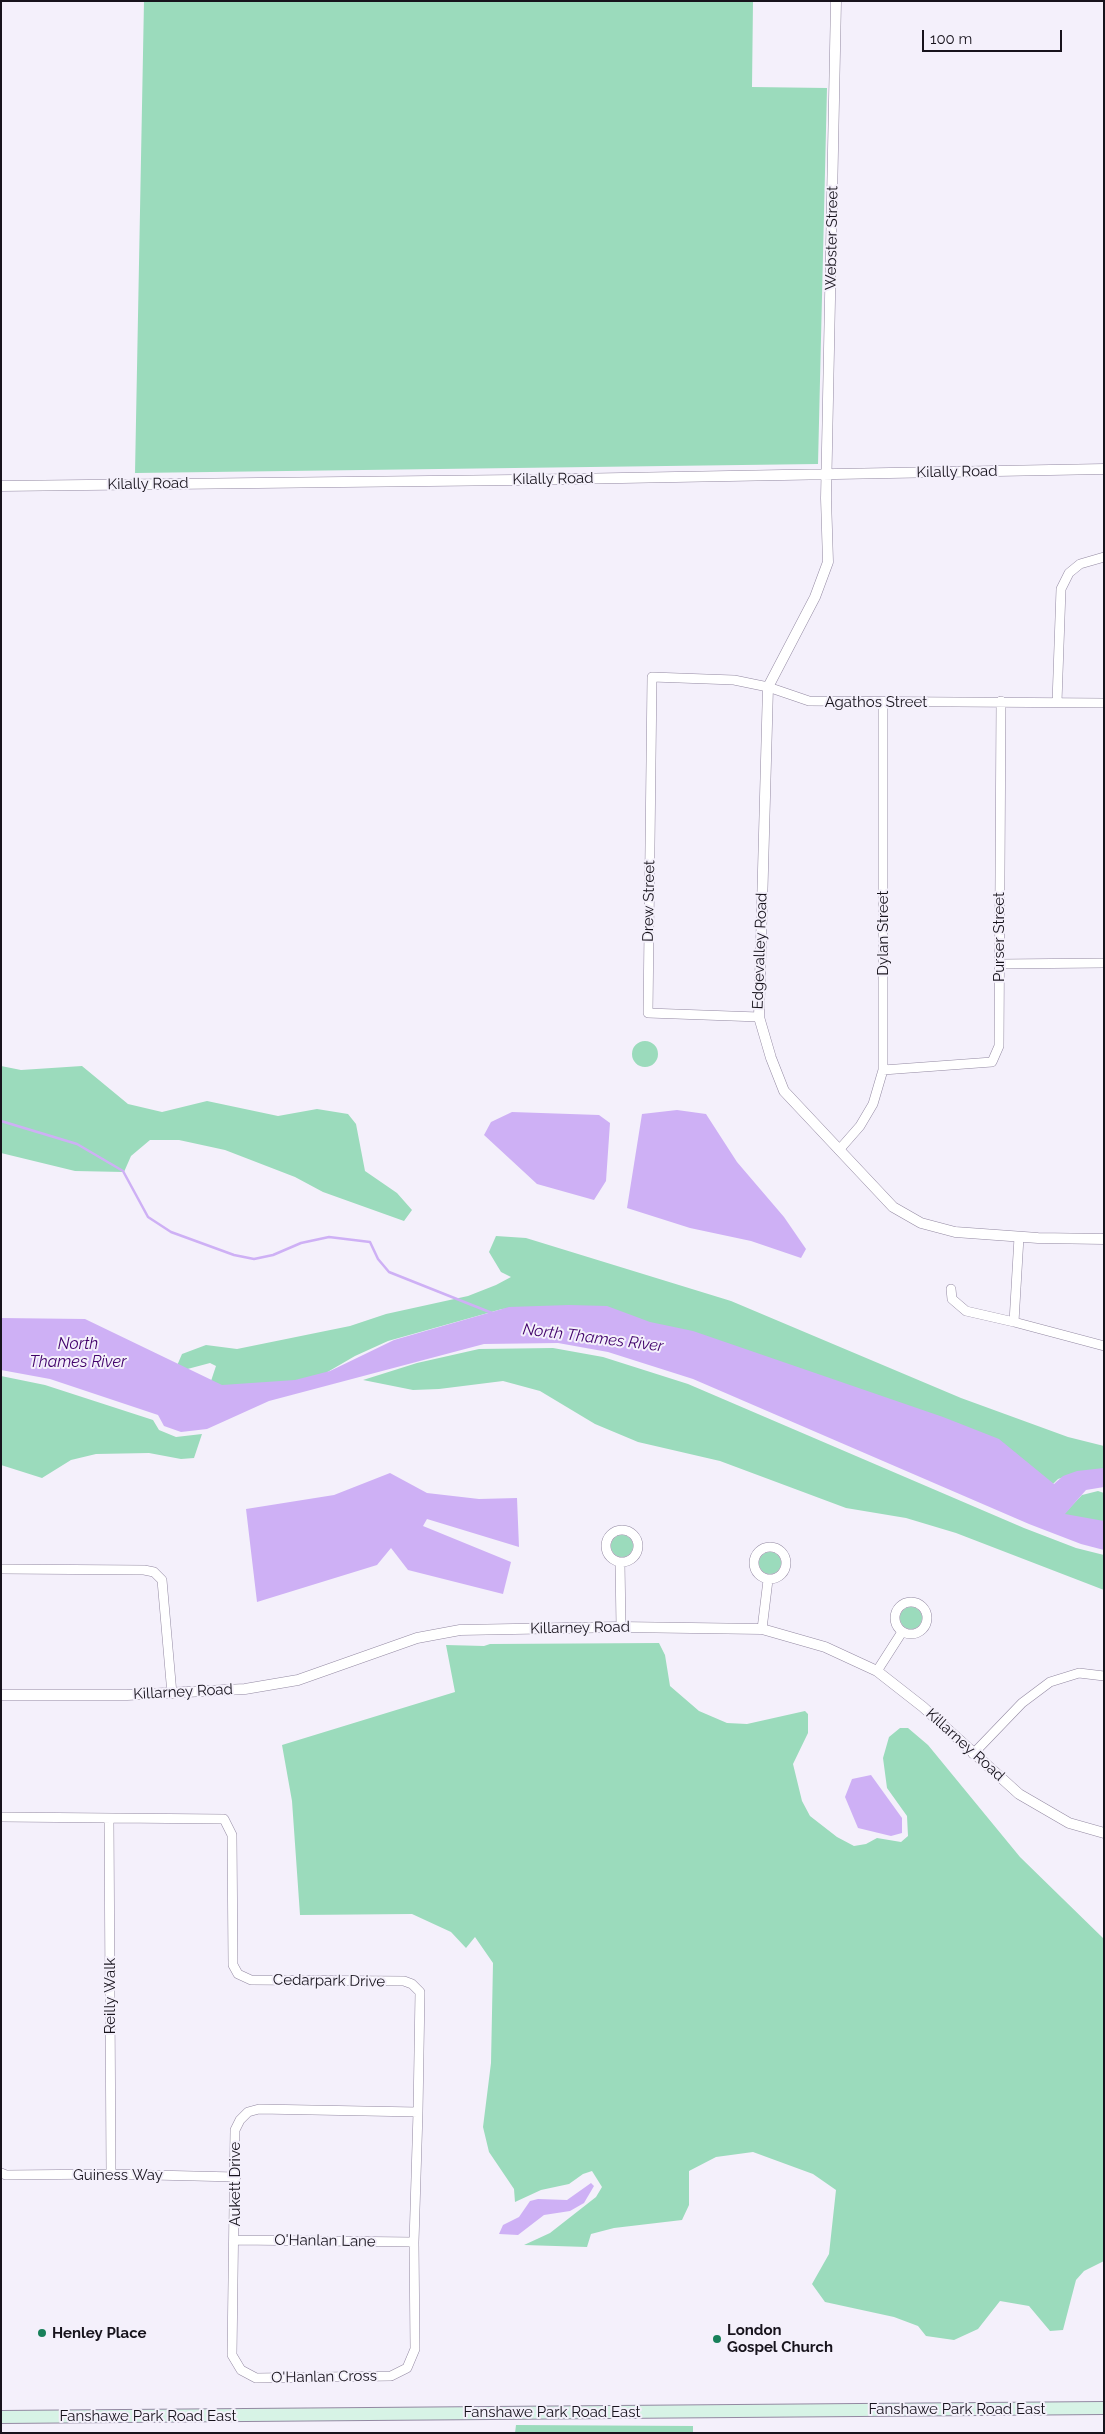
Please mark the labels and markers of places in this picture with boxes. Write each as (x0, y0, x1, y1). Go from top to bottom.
place label: London Gospel Church (727, 2321, 833, 2356)
place label: Henley Place (52, 2324, 147, 2342)
marker: Henley Place (36, 2327, 48, 2339)
marker: London Gospel Church (711, 2333, 723, 2345)

